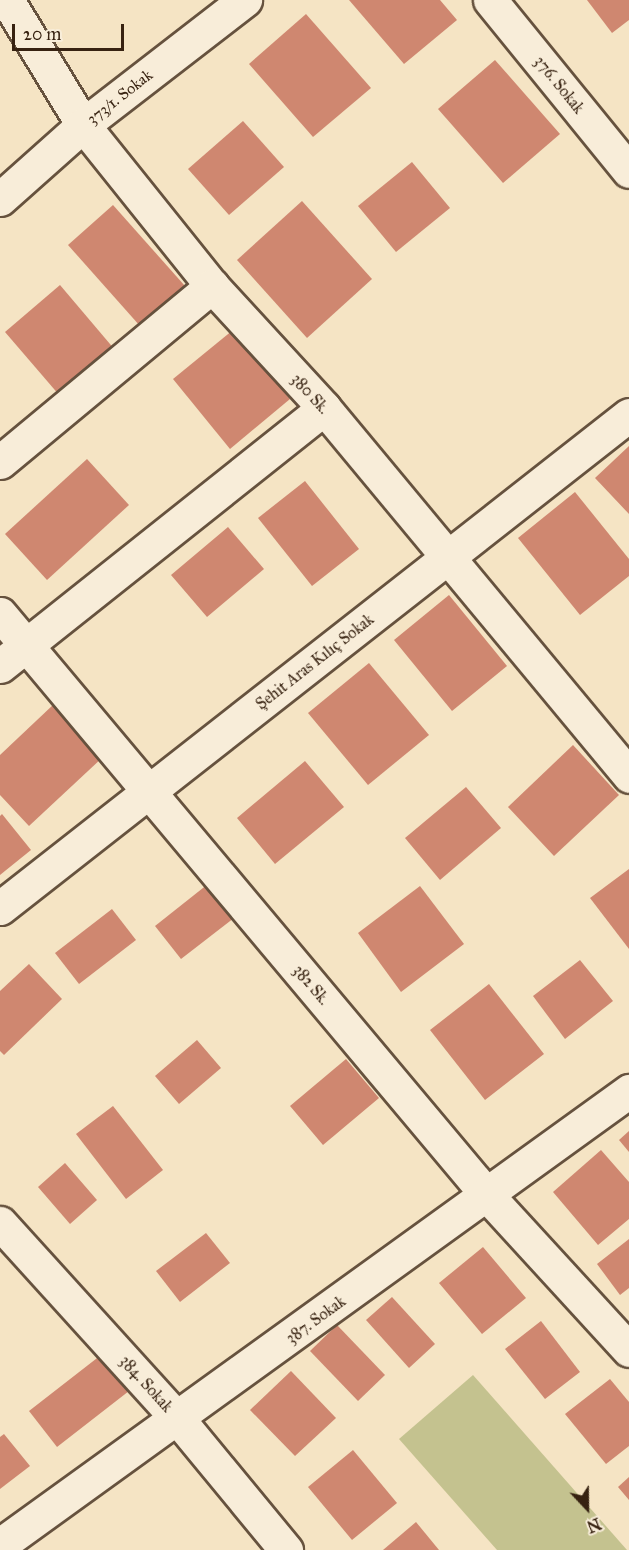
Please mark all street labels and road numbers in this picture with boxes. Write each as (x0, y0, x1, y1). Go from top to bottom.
street label: 376. Sokak (530, 52, 588, 118)
street label: 373/1. Sokak (83, 66, 157, 128)
street label: 380 Sk. (287, 370, 333, 418)
street label: Şehit Aras Kılıç Sokak (252, 610, 378, 714)
street label: 382 Sk. (289, 961, 333, 1009)
street label: 387. Sokak (282, 1292, 350, 1348)
street label: 384. Sokak (115, 1352, 177, 1416)

